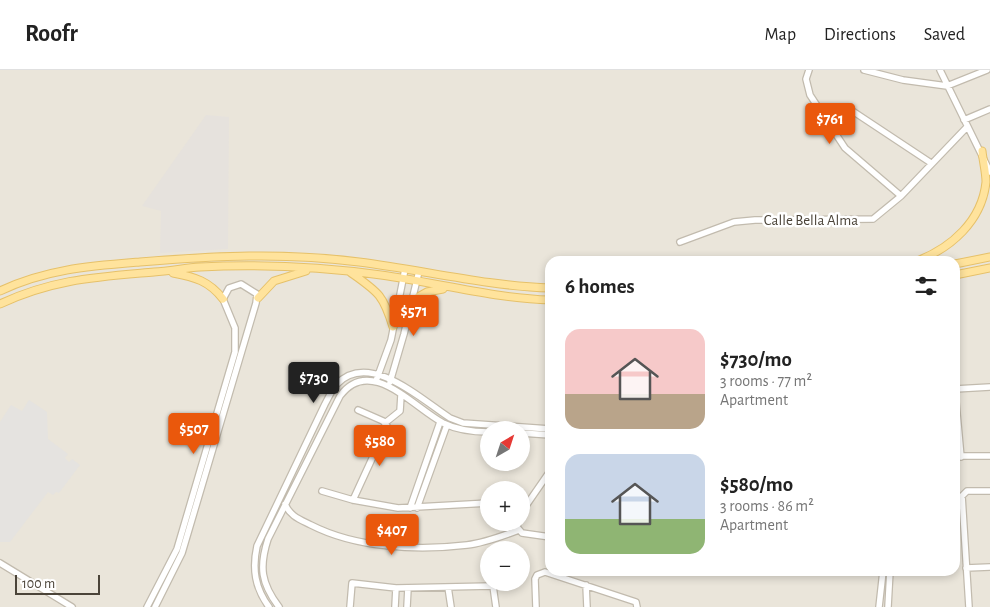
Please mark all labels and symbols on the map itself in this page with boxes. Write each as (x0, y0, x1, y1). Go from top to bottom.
pin: $761 (800, 102, 860, 145)
street label: Calle Bella Alma (764, 213, 858, 228)
pin: $571 (384, 294, 444, 337)
pin: $730 (284, 362, 344, 404)
pin: $507 (164, 412, 224, 455)
north arrow (480, 421, 530, 471)
pin: $580 (350, 424, 410, 467)
pin: $407 (362, 514, 422, 556)
scale bar (15, 572, 100, 595)

